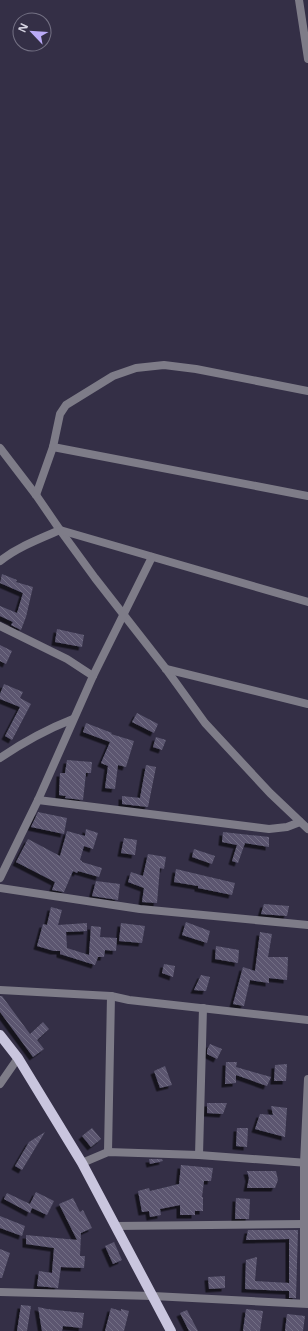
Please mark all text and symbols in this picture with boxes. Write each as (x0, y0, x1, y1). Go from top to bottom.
north arrow (12, 12, 52, 52)
text: N (14, 20, 31, 35)

